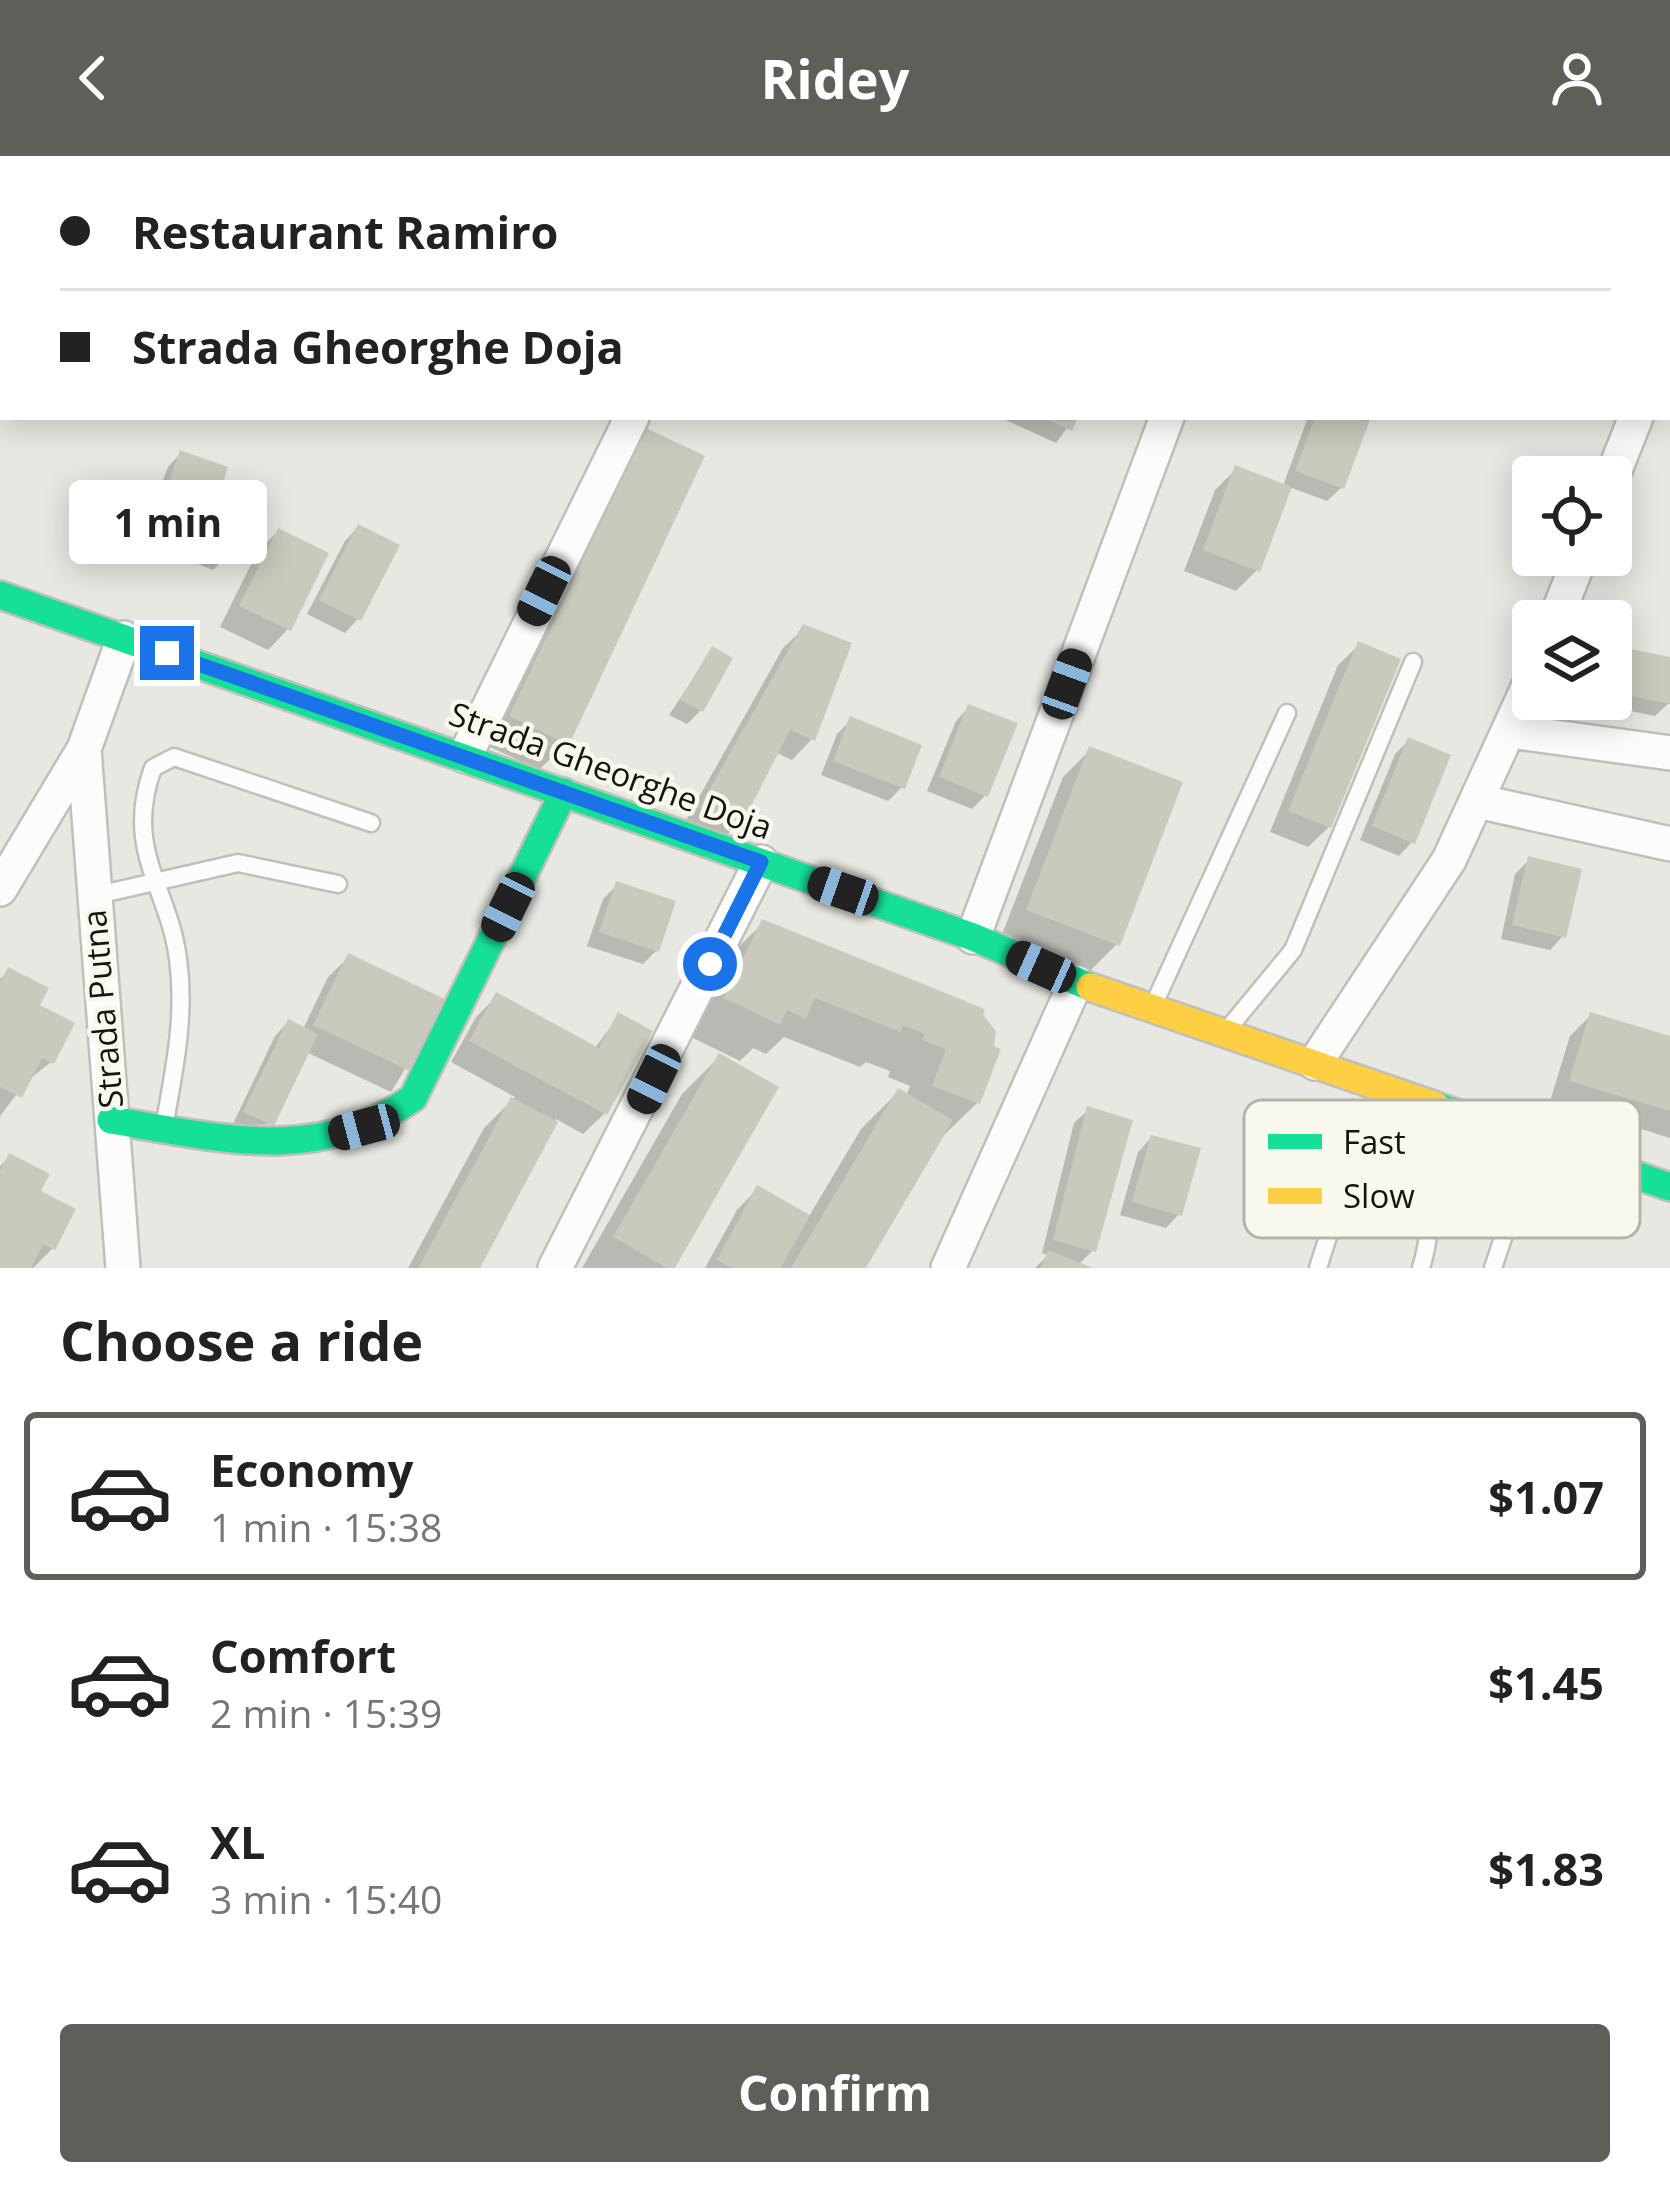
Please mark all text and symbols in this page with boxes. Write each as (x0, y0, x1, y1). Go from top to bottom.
text: Ridey (761, 41, 909, 115)
icon: back (60, 45, 126, 111)
icon: person (1544, 45, 1610, 111)
text: Restaurant Ramiro (132, 201, 558, 262)
text: Strada Gheorghe Doja (132, 316, 624, 377)
map controls (1512, 456, 1632, 720)
button: locate (1512, 456, 1632, 576)
callout: 1 min (68, 479, 266, 563)
text: 1 min (114, 495, 222, 548)
car (512, 551, 576, 631)
button: layers (1512, 600, 1632, 720)
route end (140, 626, 194, 680)
car (1038, 644, 1096, 724)
street label: Strada Gheorghe Doja (443, 691, 779, 849)
car (803, 862, 883, 920)
car (476, 867, 540, 947)
street label: Strada Putna (71, 908, 133, 1110)
car (1001, 936, 1081, 998)
route start (683, 937, 737, 991)
car (622, 1039, 686, 1119)
car (325, 1100, 403, 1154)
legend (1244, 1100, 1640, 1238)
text: Fast (1343, 1119, 1406, 1164)
text: Slow (1343, 1173, 1415, 1218)
text: Choose a ride (60, 1303, 423, 1377)
text: Economy (210, 1439, 413, 1500)
icon: car (66, 1442, 174, 1550)
text: $1.07 (1488, 1466, 1604, 1527)
text: 1 min · 15:38 (210, 1500, 442, 1553)
text: Comfort (210, 1625, 396, 1686)
icon: car (66, 1628, 174, 1736)
text: $1.45 (1488, 1652, 1604, 1713)
text: 2 min · 15:39 (210, 1686, 442, 1739)
text: XL (210, 1811, 265, 1872)
icon: car (66, 1814, 174, 1922)
text: $1.83 (1488, 1838, 1604, 1899)
text: 3 min · 15:40 (210, 1872, 442, 1925)
button: Confirm (60, 2024, 1610, 2162)

